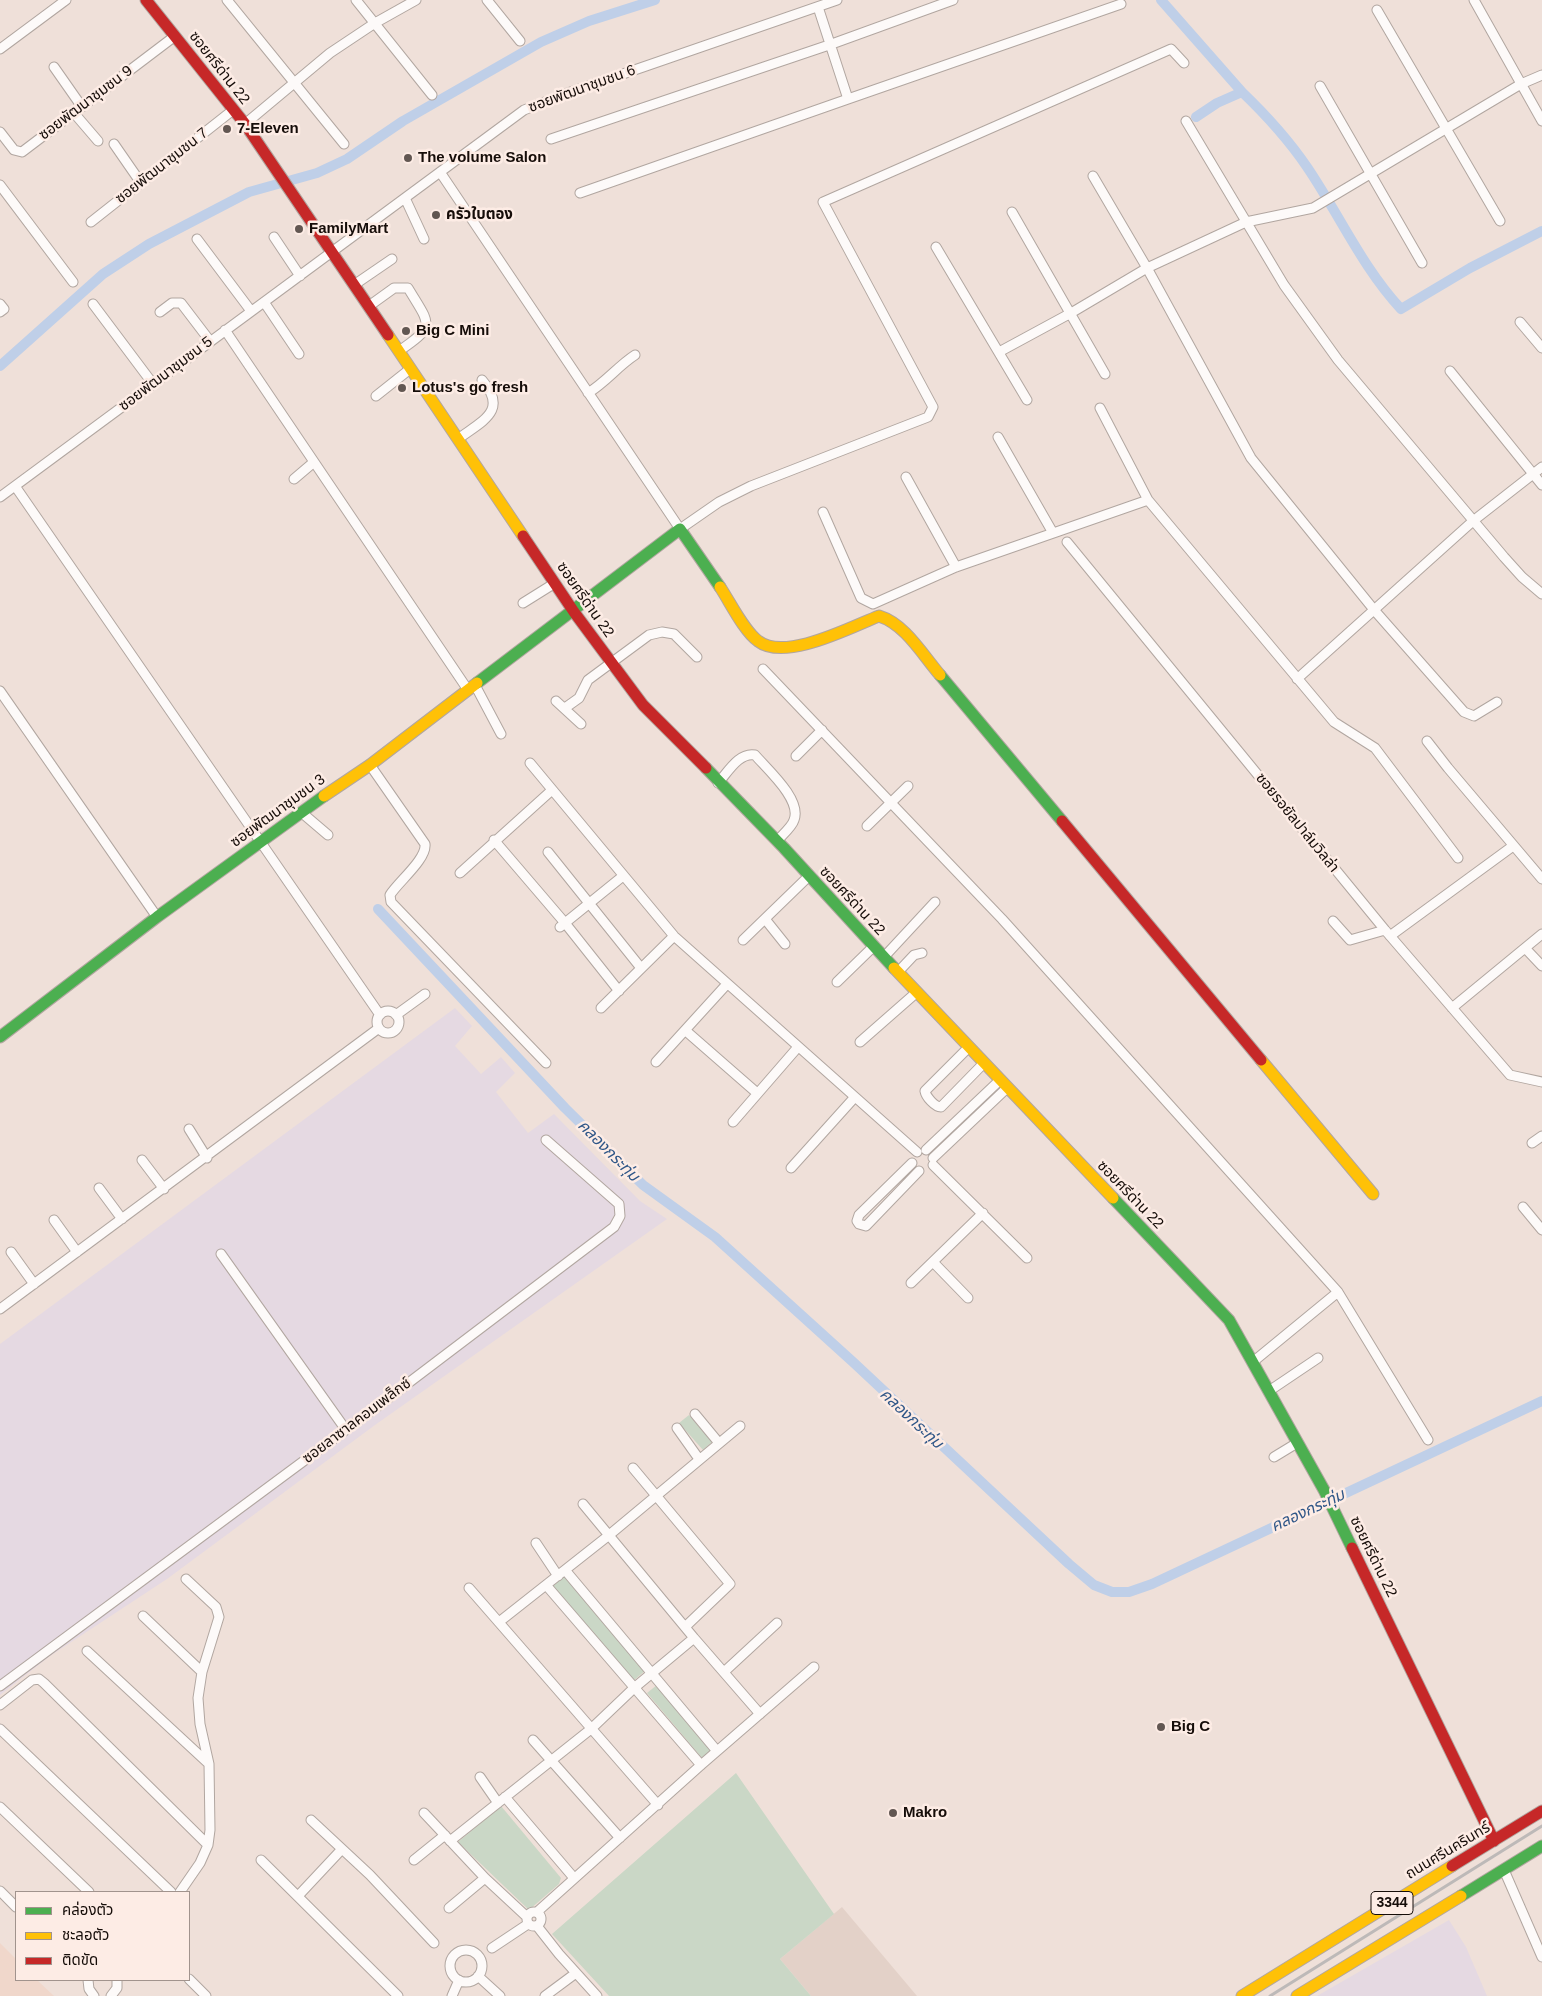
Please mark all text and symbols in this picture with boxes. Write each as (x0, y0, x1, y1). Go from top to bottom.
street label: ซอยศรีด่าน 22 (185, 28, 253, 108)
street label: ซอยพัฒนาชุมชน 6 (526, 61, 638, 117)
street label: ซอยพัฒนาชุมชน 9 (36, 62, 136, 144)
place label: 7-Eleven (237, 120, 299, 138)
marker: 7-Eleven (221, 123, 233, 135)
street label: ซอยพัฒนาชุมชน 7 (112, 124, 212, 208)
place label: The volume Salon (418, 149, 546, 167)
marker: The volume Salon (402, 152, 414, 164)
place label: ครัวใบตอง (446, 206, 513, 224)
marker: ครัวใบตอง (430, 209, 442, 221)
place label: FamilyMart (309, 220, 388, 238)
marker: FamilyMart (293, 223, 305, 235)
place label: Big C Mini (416, 322, 489, 340)
marker: Big C Mini (400, 325, 412, 337)
street label: ซอยพัฒนาชุมชน 5 (116, 333, 216, 415)
place label: Lotus's go fresh (412, 379, 528, 397)
marker: Lotus's go fresh (396, 382, 408, 394)
street label: ซอยศรีด่าน 22 (552, 559, 618, 641)
street label: ซอยรอยัลปาล์มวิลล่า (1251, 770, 1343, 876)
street label: ซอยพัฒนาชุมชน 3 (227, 771, 329, 851)
street label: ซอยศรีด่าน 22 (815, 863, 889, 939)
water label: คลองกระทุ่ม (573, 1116, 643, 1186)
street label: ซอยศรีด่าน 22 (1093, 1157, 1167, 1233)
street label: ซอยลาซาลคอมเพล็กซ์ (299, 1374, 415, 1468)
water label: คลองกระทุ่ม (876, 1385, 946, 1453)
water label: คลองกระทุ่ม (1268, 1486, 1348, 1536)
street label: ซอยศรีด่าน 22 (1346, 1514, 1400, 1600)
place label: Big C (1171, 1718, 1210, 1736)
marker: Big C (1155, 1721, 1167, 1733)
place label: Makro (903, 1804, 947, 1822)
marker: Makro (887, 1807, 899, 1819)
street label: ถนนศรีนครินทร์ (1402, 1819, 1494, 1883)
legend (15, 1891, 190, 1981)
road number: 3344 (1371, 1892, 1413, 1915)
text: คล่องตัว (62, 1901, 113, 1918)
text: ชะลอตัว (62, 1926, 109, 1943)
text: ติดขัด (62, 1951, 98, 1968)

